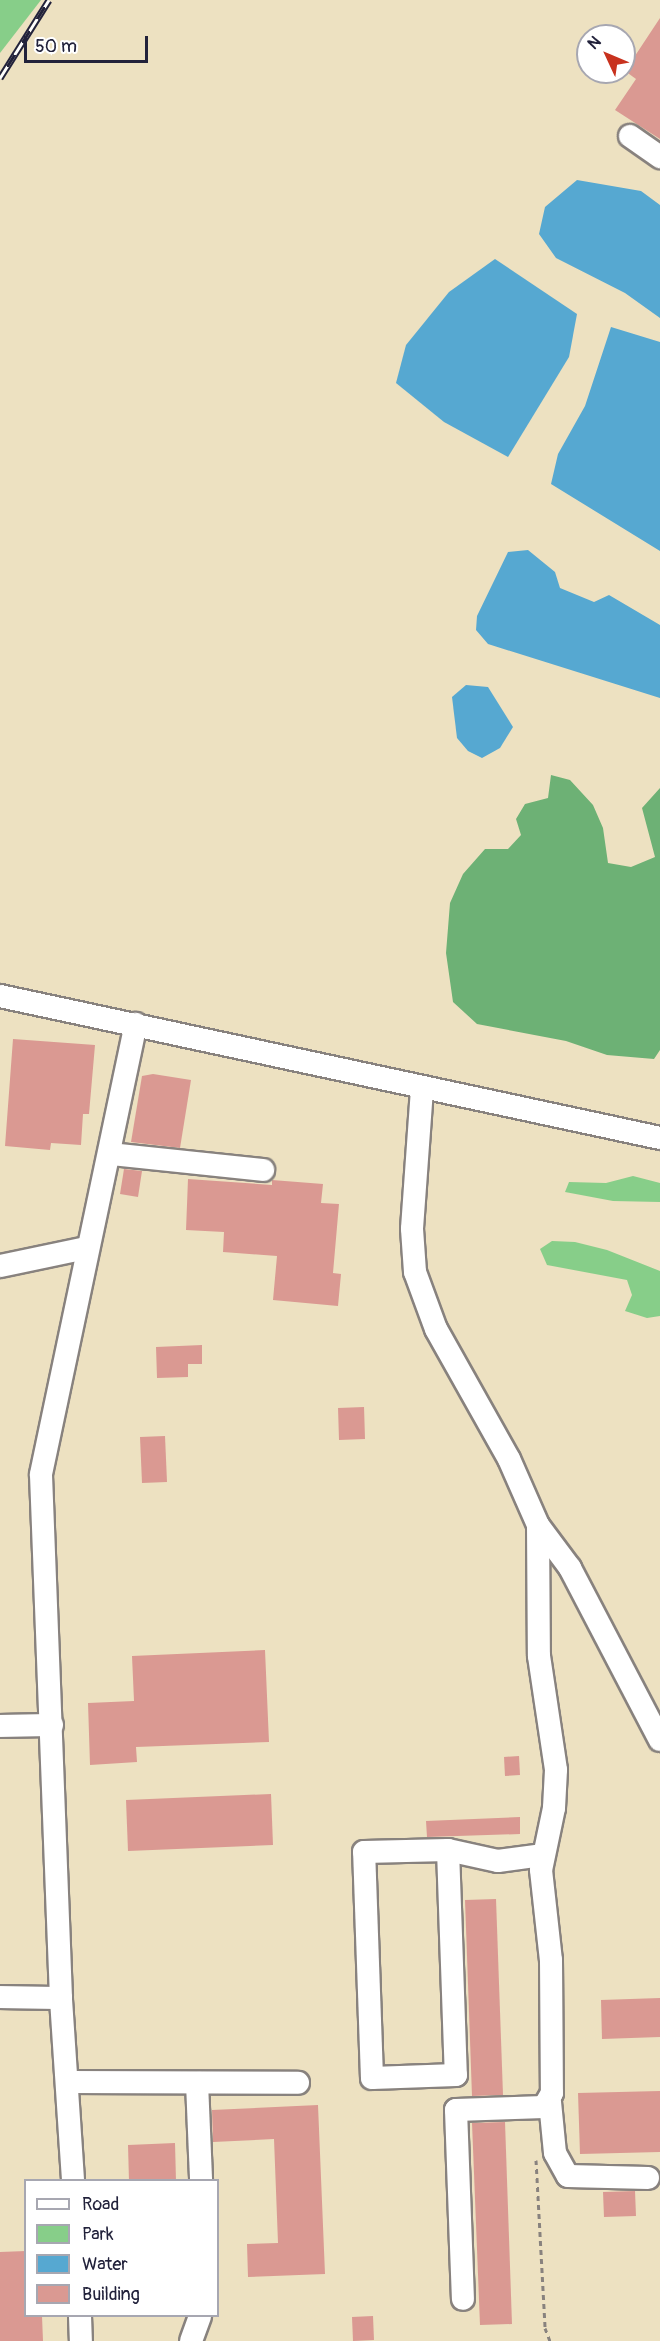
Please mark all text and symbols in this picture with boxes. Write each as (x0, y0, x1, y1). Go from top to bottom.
scale bar (27, 24, 152, 62)
north arrow (576, 24, 636, 84)
text: N (584, 32, 605, 54)
text: 50 m (35, 35, 77, 58)
legend (24, 2179, 219, 2317)
text: Road (82, 2193, 119, 2216)
text: Park (82, 2223, 114, 2246)
text: Water (82, 2253, 128, 2276)
text: Building (82, 2283, 140, 2306)

